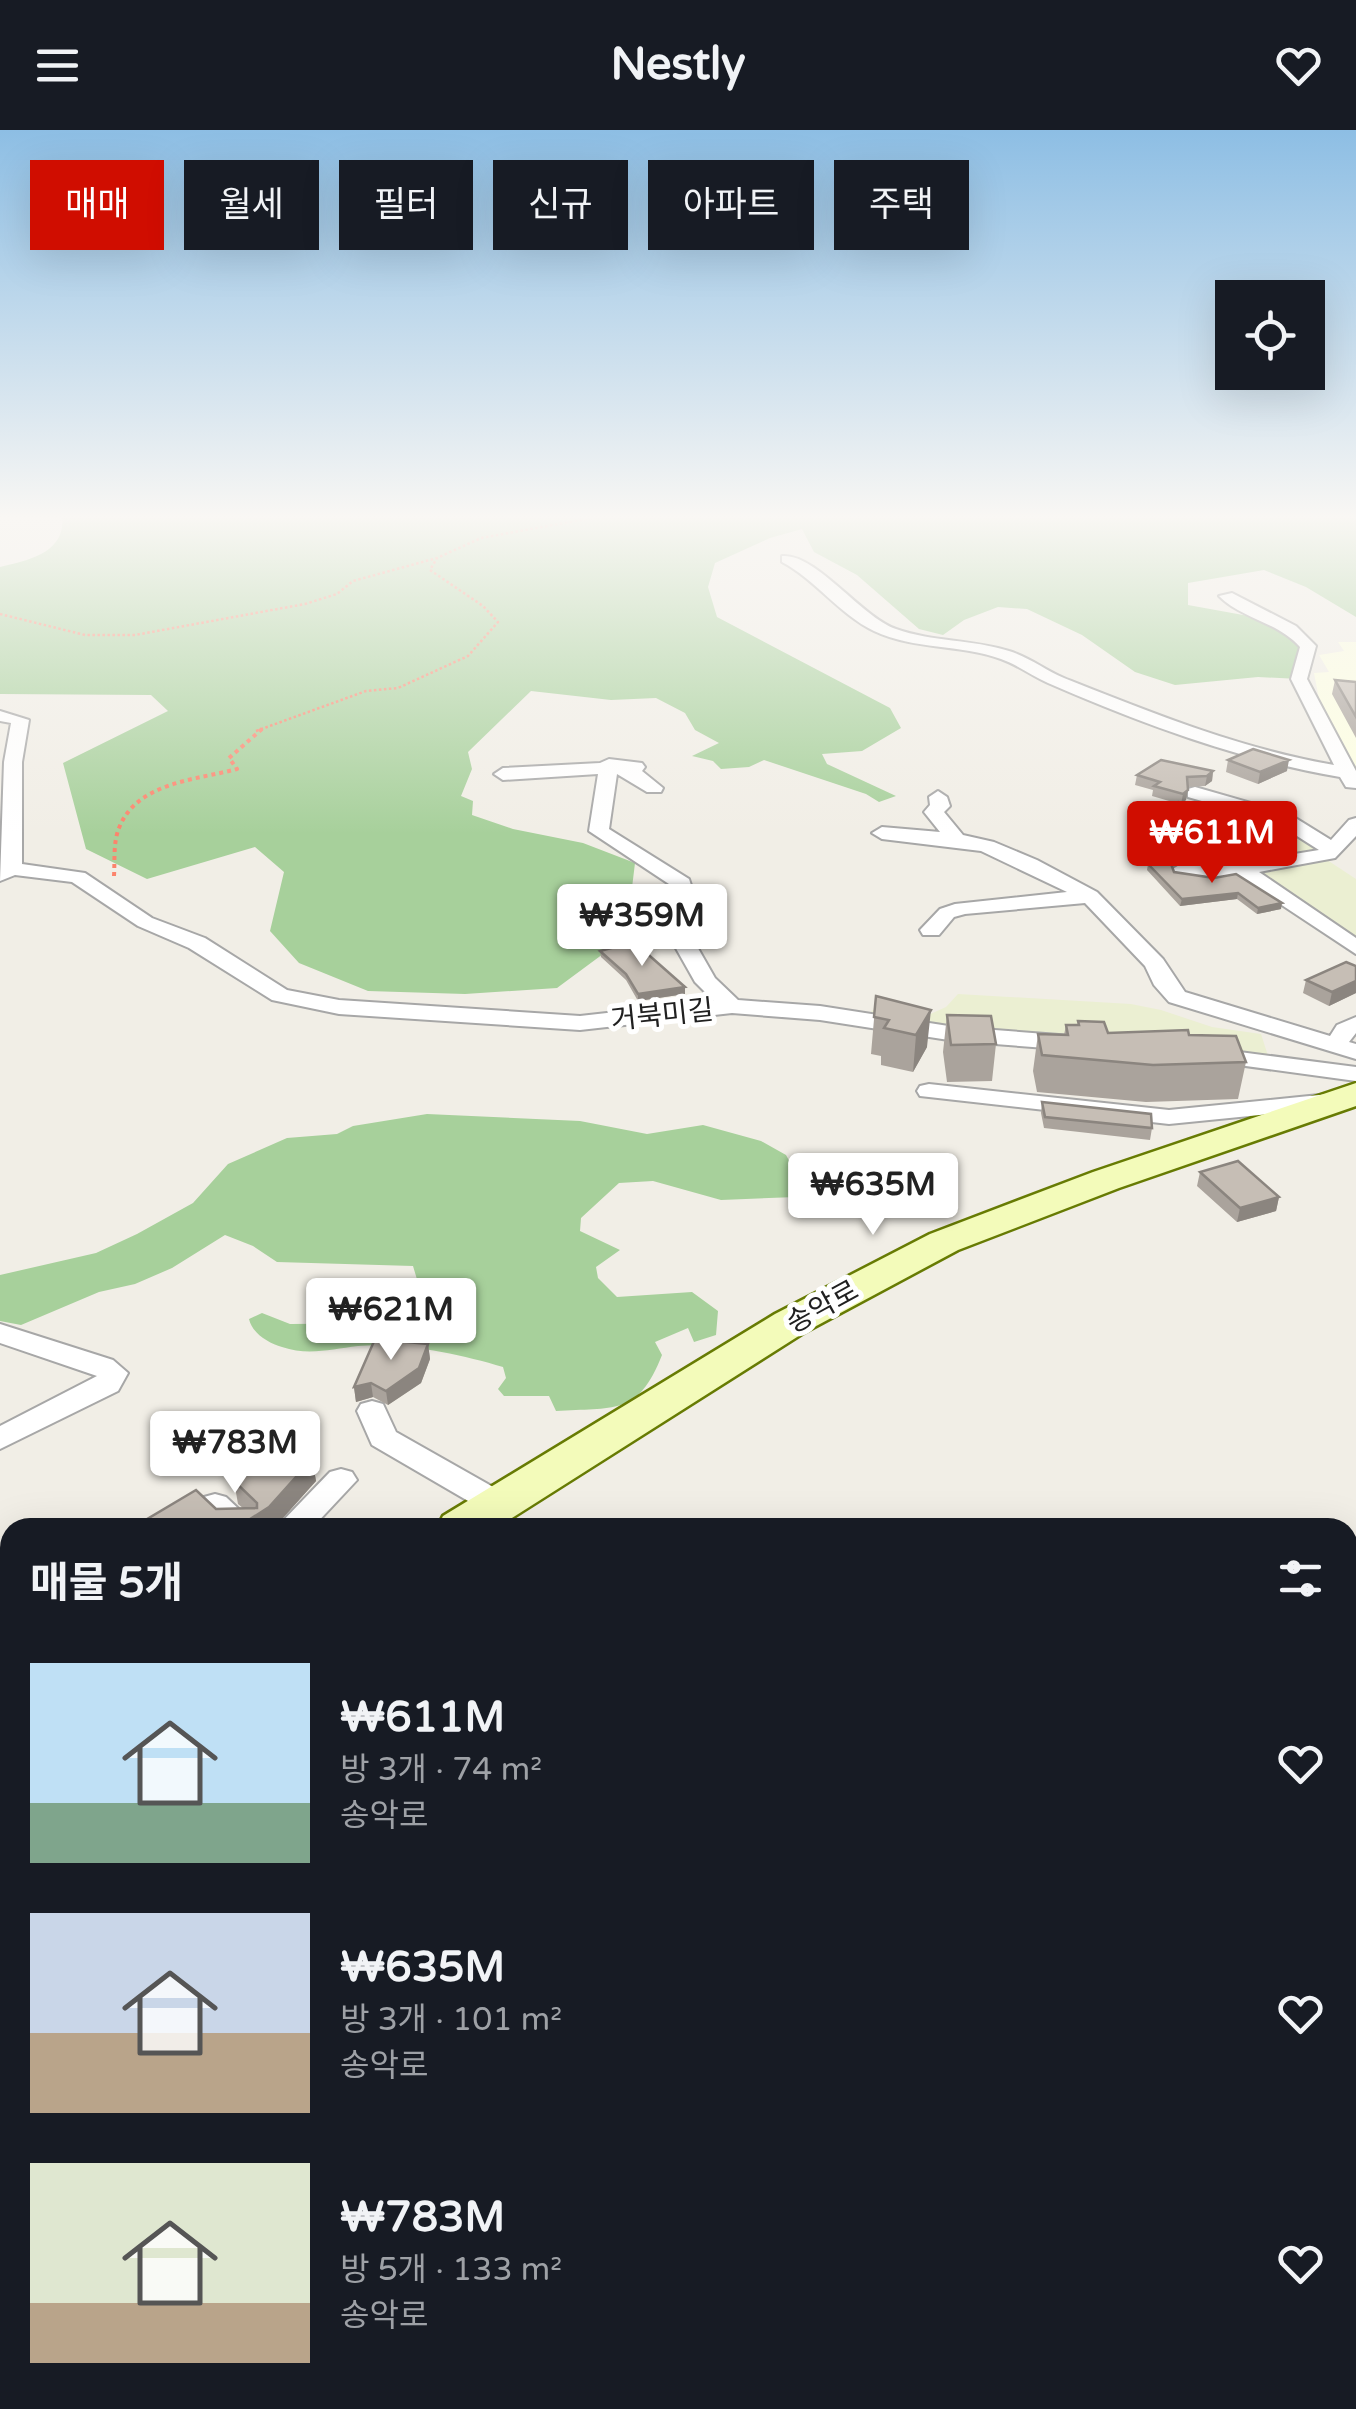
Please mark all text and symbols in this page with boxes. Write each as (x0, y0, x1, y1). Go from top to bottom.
icon: menu (30, 38, 85, 93)
text: Nestly (611, 38, 745, 92)
icon: heart (1271, 38, 1326, 93)
chip: 매매 (30, 160, 164, 250)
chip: 월세 (184, 160, 319, 250)
chip: 필터 (339, 160, 473, 250)
chip: 신규 (493, 160, 628, 250)
chip: 아파트 (648, 160, 814, 250)
chip: 주택 (834, 160, 969, 250)
map controls (1215, 280, 1325, 390)
button: locate (1215, 280, 1325, 390)
pin: ₩611M (1142, 801, 1282, 886)
text: ₩611M (1149, 814, 1275, 852)
pin: ₩359M (572, 884, 712, 969)
text: ₩359M (579, 897, 705, 935)
street label: 거북미길 (609, 993, 715, 1037)
pin: ₩635M (803, 1153, 943, 1238)
text: ₩635M (810, 1166, 936, 1204)
street label: 송악로 (780, 1273, 865, 1340)
pin: ₩621M (321, 1278, 461, 1363)
text: ₩621M (328, 1291, 454, 1329)
pin: ₩783M (165, 1411, 305, 1496)
text: ₩783M (172, 1424, 298, 1462)
icon: filters (1273, 1551, 1328, 1606)
text: 매물 5개 (30, 1558, 183, 1609)
text: ₩611M (340, 1692, 505, 1743)
icon: home (110, 1703, 230, 1823)
icon: heart (1273, 1736, 1328, 1791)
text: 방 3개 · 74 m² (340, 1751, 542, 1789)
text: 송악로 (340, 1797, 428, 1835)
text: ₩635M (340, 1942, 505, 1993)
icon: home (110, 1953, 230, 2073)
icon: heart (1273, 1986, 1328, 2041)
text: 방 3개 · 101 m² (340, 2001, 562, 2039)
text: 송악로 (340, 2047, 428, 2085)
text: ₩783M (340, 2192, 505, 2243)
icon: home (110, 2203, 230, 2323)
icon: heart (1273, 2236, 1328, 2291)
text: 방 5개 · 133 m² (340, 2251, 562, 2289)
text: 송악로 (340, 2297, 428, 2335)

